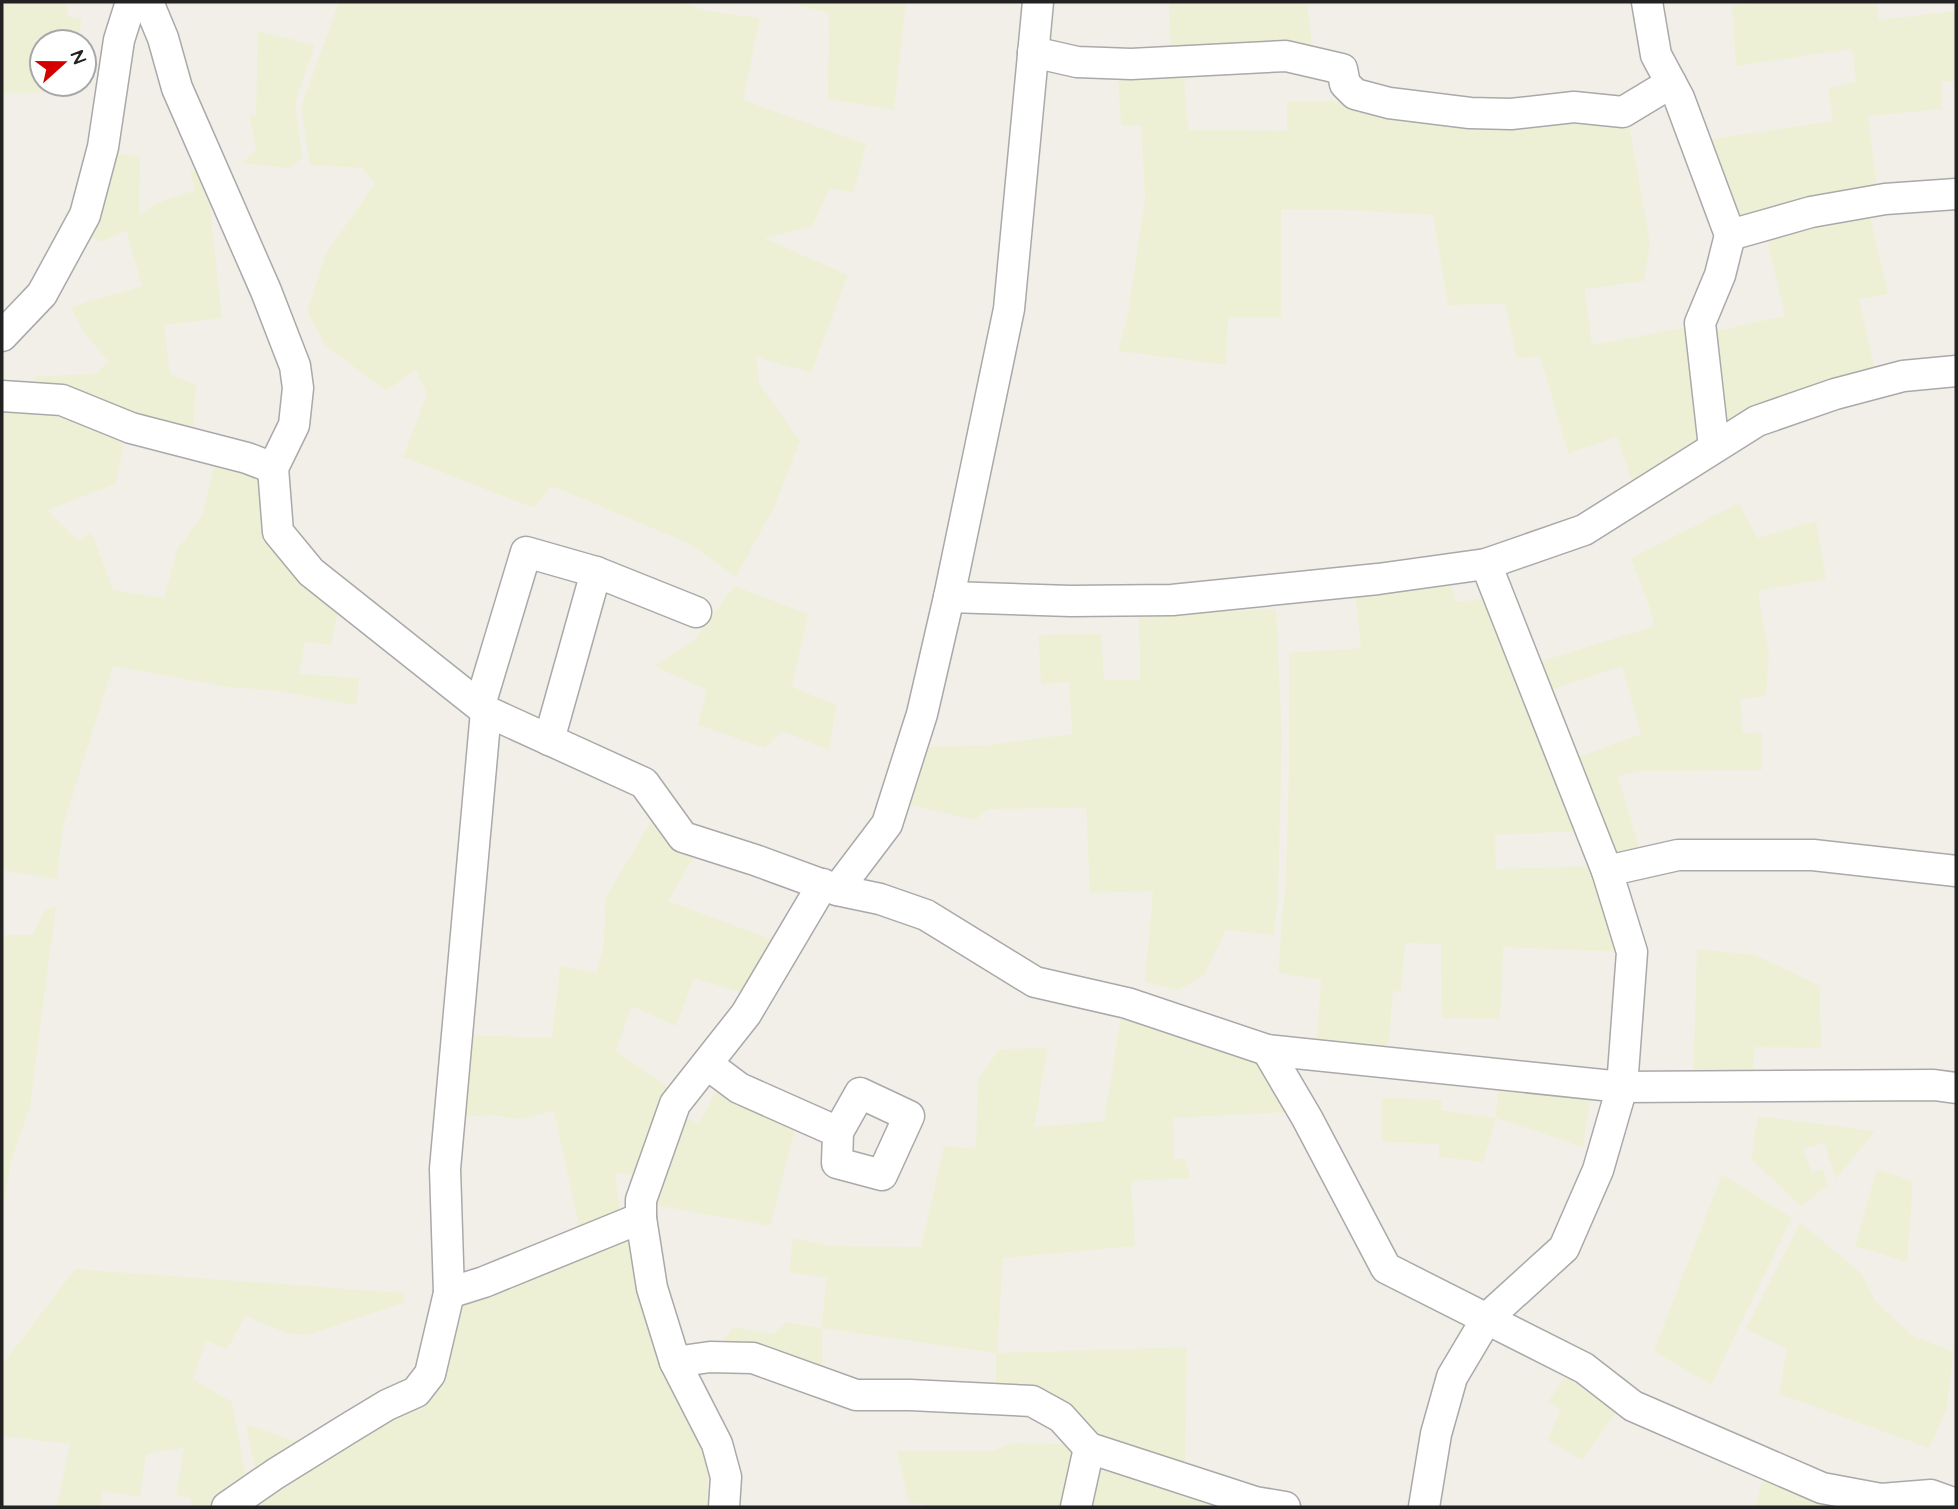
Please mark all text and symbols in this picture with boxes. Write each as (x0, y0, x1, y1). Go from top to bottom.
north arrow (28, 28, 98, 98)
text: N (65, 46, 93, 68)

